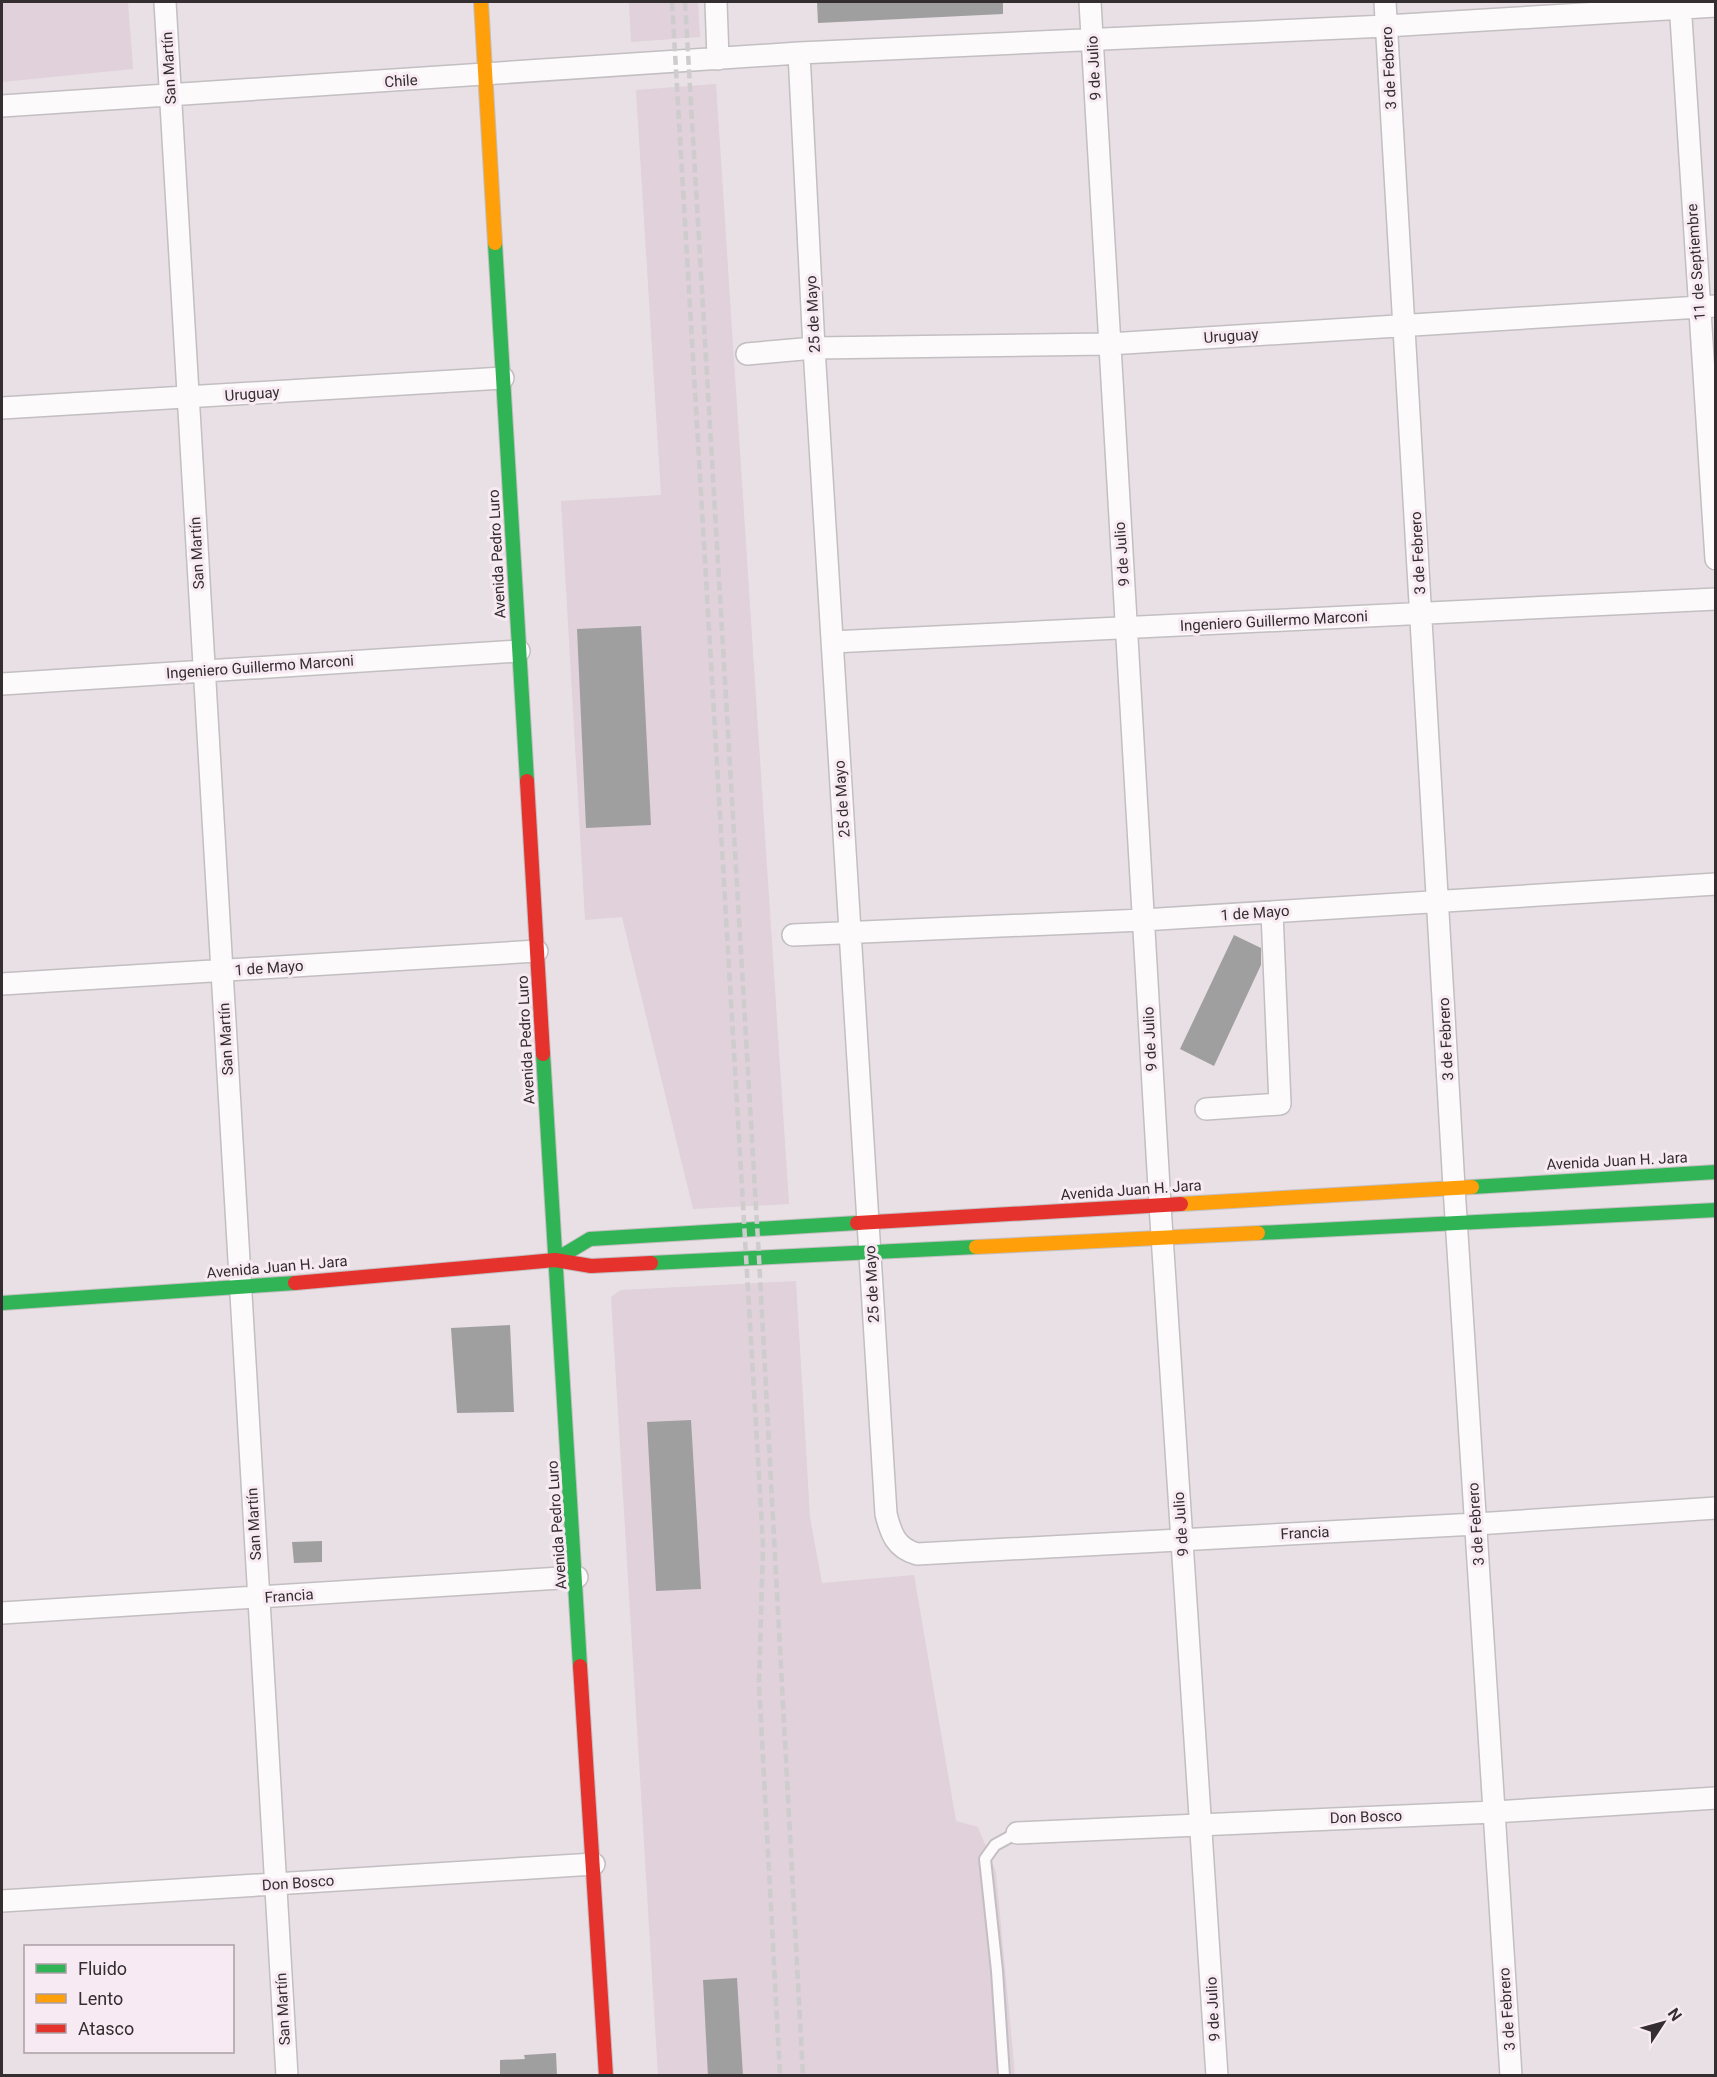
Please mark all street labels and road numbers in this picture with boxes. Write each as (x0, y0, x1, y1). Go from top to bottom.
street label: 3 de Febrero (1378, 26, 1400, 110)
street label: San Martín (158, 31, 180, 105)
street label: 9 de Julio (1083, 35, 1105, 101)
street label: Chile (384, 71, 418, 91)
street label: 11 de Septiembre (1683, 203, 1709, 321)
street label: 25 de Mayo (802, 275, 824, 353)
street label: Uruguay (1203, 325, 1259, 347)
street label: Uruguay (224, 383, 280, 405)
street label: Avenida Pedro Luro (485, 489, 509, 619)
street label: 3 de Febrero (1407, 511, 1429, 595)
street label: San Martín (186, 516, 208, 590)
street label: 9 de Julio (1111, 521, 1133, 587)
street label: Ingeniero Guillermo Marconi (1180, 607, 1368, 635)
street label: Ingeniero Guillermo Marconi (165, 651, 355, 683)
street label: 25 de Mayo (830, 760, 854, 838)
street label: 1 de Mayo (1220, 902, 1290, 924)
street label: 1 de Mayo (234, 957, 304, 979)
street label: Avenida Pedro Luro (514, 975, 538, 1105)
street label: 3 de Febrero (1435, 997, 1457, 1081)
street label: San Martín (215, 1002, 237, 1076)
street label: 9 de Julio (1139, 1006, 1161, 1072)
street label: Avenida Juan H. Jara (1546, 1148, 1688, 1174)
street label: Avenida Juan H. Jara (1060, 1176, 1202, 1204)
street label: 25 de Mayo (861, 1245, 883, 1323)
street label: Avenida Juan H. Jara (206, 1252, 348, 1282)
street label: Avenida Pedro Luro (544, 1460, 570, 1590)
street label: 3 de Febrero (1464, 1482, 1488, 1566)
street label: San Martín (243, 1487, 265, 1561)
street label: 9 de Julio (1170, 1491, 1192, 1557)
street label: Francia (1280, 1523, 1330, 1543)
street label: Francia (264, 1585, 314, 1607)
street label: Don Bosco (1329, 1807, 1403, 1827)
street label: Don Bosco (261, 1871, 335, 1895)
street label: 3 de Febrero (1495, 1967, 1519, 2051)
street label: San Martín (272, 1972, 294, 2046)
street label: 9 de Julio (1202, 1976, 1224, 2042)

